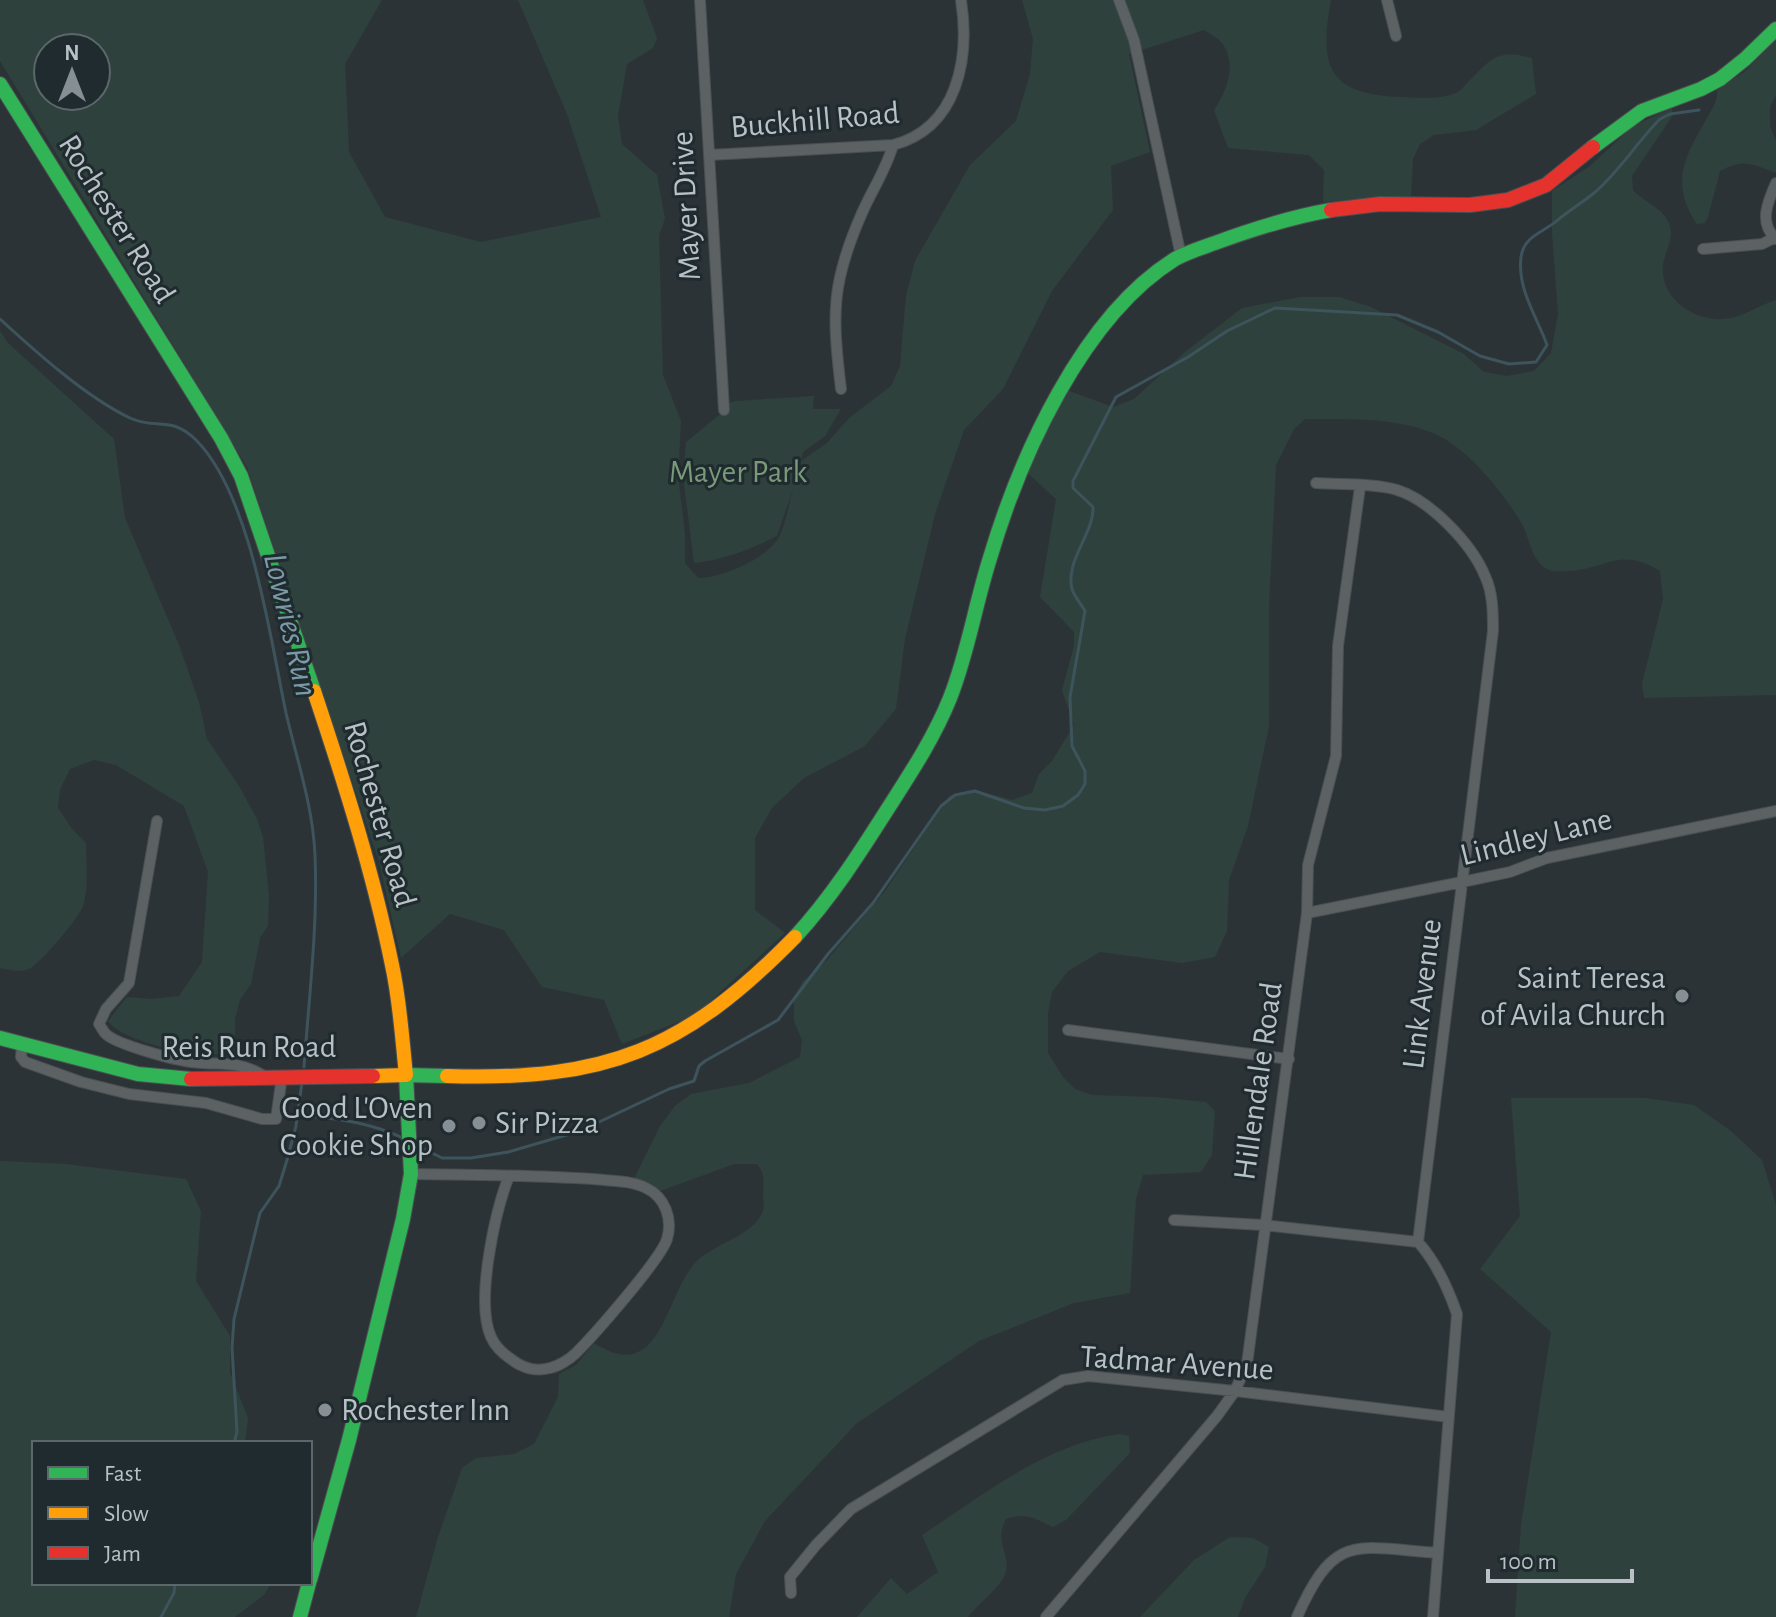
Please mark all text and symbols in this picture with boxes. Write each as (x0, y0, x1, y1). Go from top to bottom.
north arrow (32, 32, 112, 112)
text: N (64, 42, 80, 64)
street label: Buckhill Road (729, 97, 901, 143)
street label: Rochester Road (53, 129, 181, 309)
street label: Mayer Drive (666, 131, 706, 281)
park label: Mayer Park (669, 456, 807, 488)
water label: Lowries Run (257, 550, 323, 700)
street label: Rochester Road (338, 717, 422, 911)
street label: Lindley Lane (1457, 803, 1615, 871)
street label: Link Avenue (1397, 917, 1447, 1071)
place label: Saint Teresa of Avila Church (1480, 962, 1666, 1031)
street label: Hillendale Road (1228, 980, 1288, 1182)
marker: Saint Teresa of Avila Church (1673, 987, 1691, 1005)
street label: Reis Run Road (162, 1031, 336, 1063)
place label: Good L'Oven Cookie Shop (280, 1092, 433, 1161)
place label: Sir Pizza (495, 1107, 599, 1139)
marker: Sir Pizza (470, 1114, 488, 1132)
marker: Good L'Oven Cookie Shop (440, 1117, 458, 1135)
street label: Tadmar Avenue (1079, 1340, 1275, 1386)
place label: Rochester Inn (341, 1394, 510, 1426)
marker: Rochester Inn (316, 1401, 334, 1419)
legend (32, 1441, 312, 1585)
text: Fast (104, 1462, 142, 1486)
text: Slow (104, 1502, 149, 1526)
scale bar (1488, 1533, 1632, 1583)
text: Jam (104, 1542, 141, 1566)
text: 100 m (1500, 1550, 1557, 1574)

